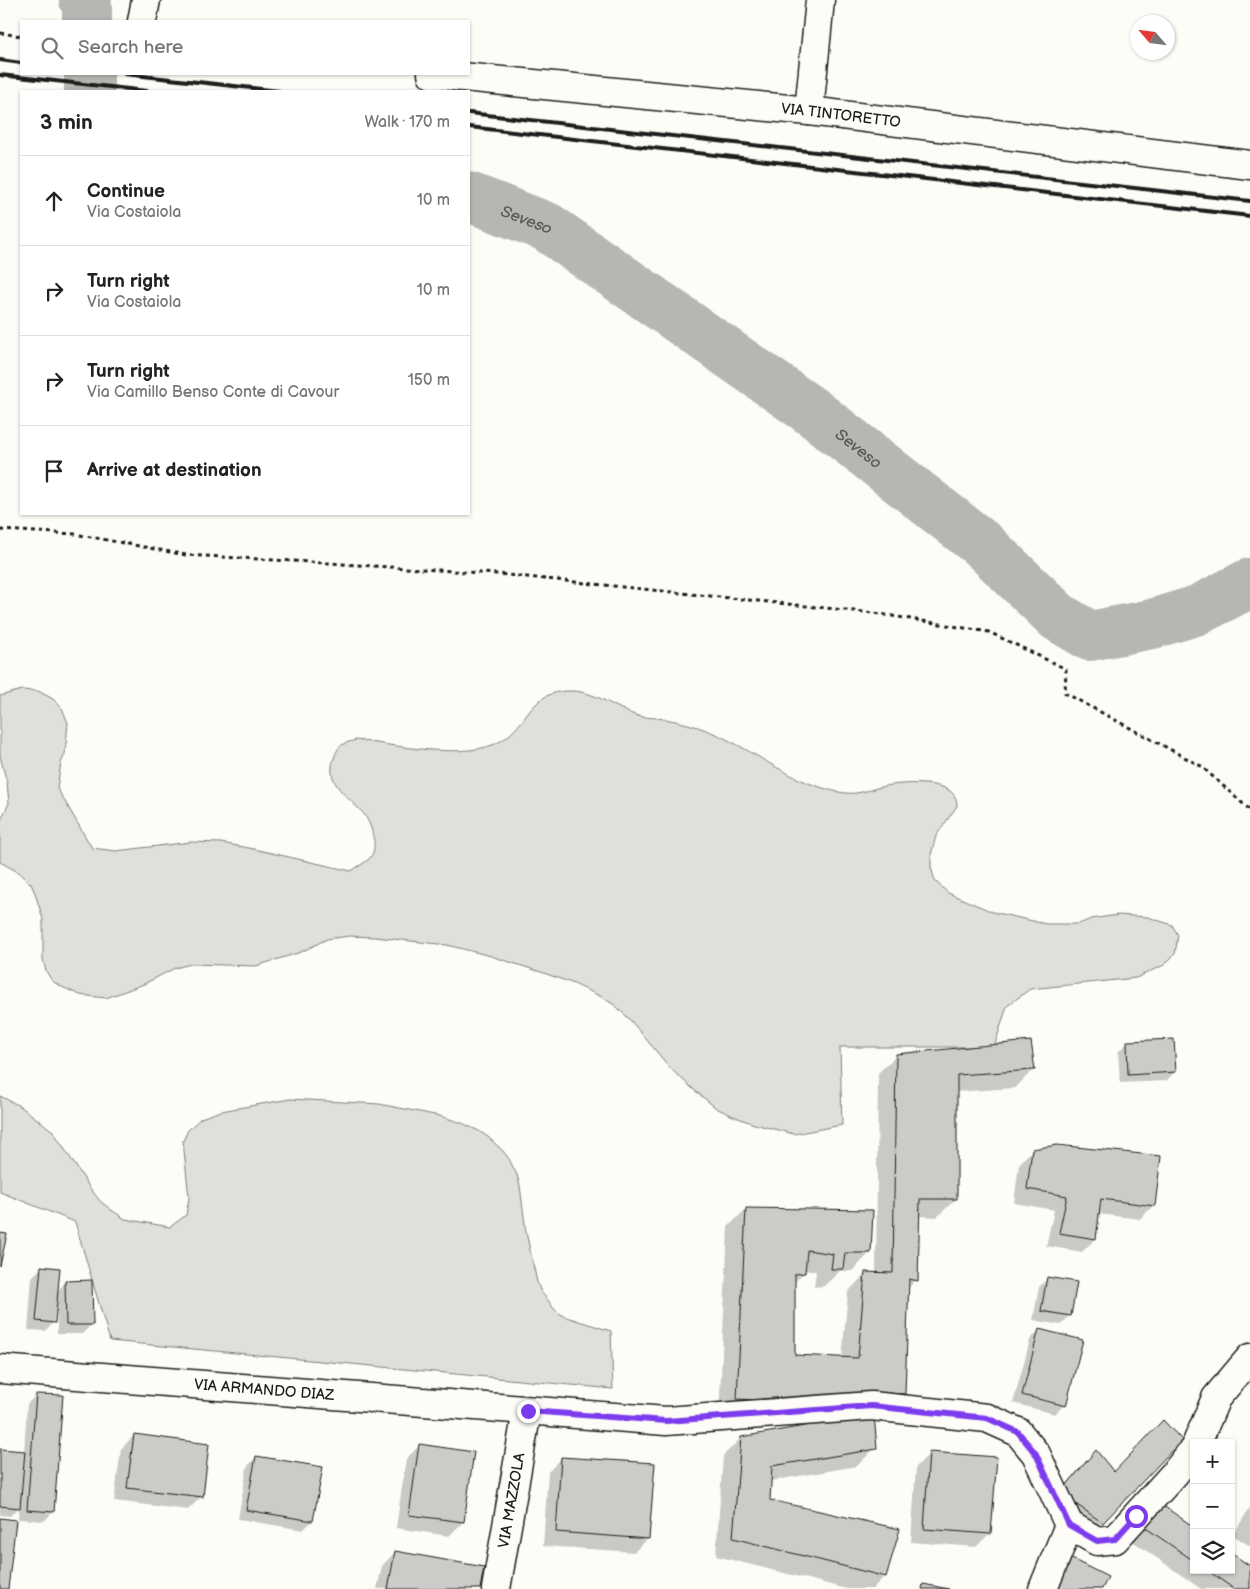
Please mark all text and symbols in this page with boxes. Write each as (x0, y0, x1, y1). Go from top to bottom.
north arrow (1130, 15, 1175, 60)
search box (20, 20, 470, 75)
icon: search (38, 34, 66, 62)
text: Search here (78, 36, 183, 59)
street label: VIA TINTORETTO (780, 99, 902, 132)
text: 3 min (40, 110, 93, 135)
text: Walk · 170 m (364, 113, 450, 132)
text: Continue (87, 180, 165, 203)
icon: ahead (40, 187, 68, 215)
text: 10 m (417, 191, 450, 210)
water label: Seveso (498, 202, 556, 239)
text: Via Costaiola (87, 203, 181, 222)
text: Turn right (87, 270, 170, 293)
icon: right (40, 277, 68, 305)
text: 10 m (417, 281, 450, 300)
text: Via Costaiola (87, 293, 181, 312)
text: Turn right (87, 360, 170, 383)
icon: right (40, 367, 68, 395)
text: 150 m (408, 371, 450, 390)
text: Via Camillo Benso Conte di Cavour (87, 383, 339, 402)
water label: Seveso (831, 425, 885, 473)
icon: arrive (40, 457, 68, 485)
text: Arrive at destination (87, 459, 262, 482)
street label: VIA ARMANDO DIAZ (193, 1375, 336, 1405)
route end (517, 1400, 540, 1423)
map controls (1190, 1439, 1235, 1574)
button: + (1190, 1439, 1235, 1484)
street label: VIA MAZZOLA (494, 1451, 530, 1549)
button: − (1190, 1484, 1235, 1529)
route start (1125, 1505, 1148, 1528)
button: layers (1190, 1529, 1235, 1574)

